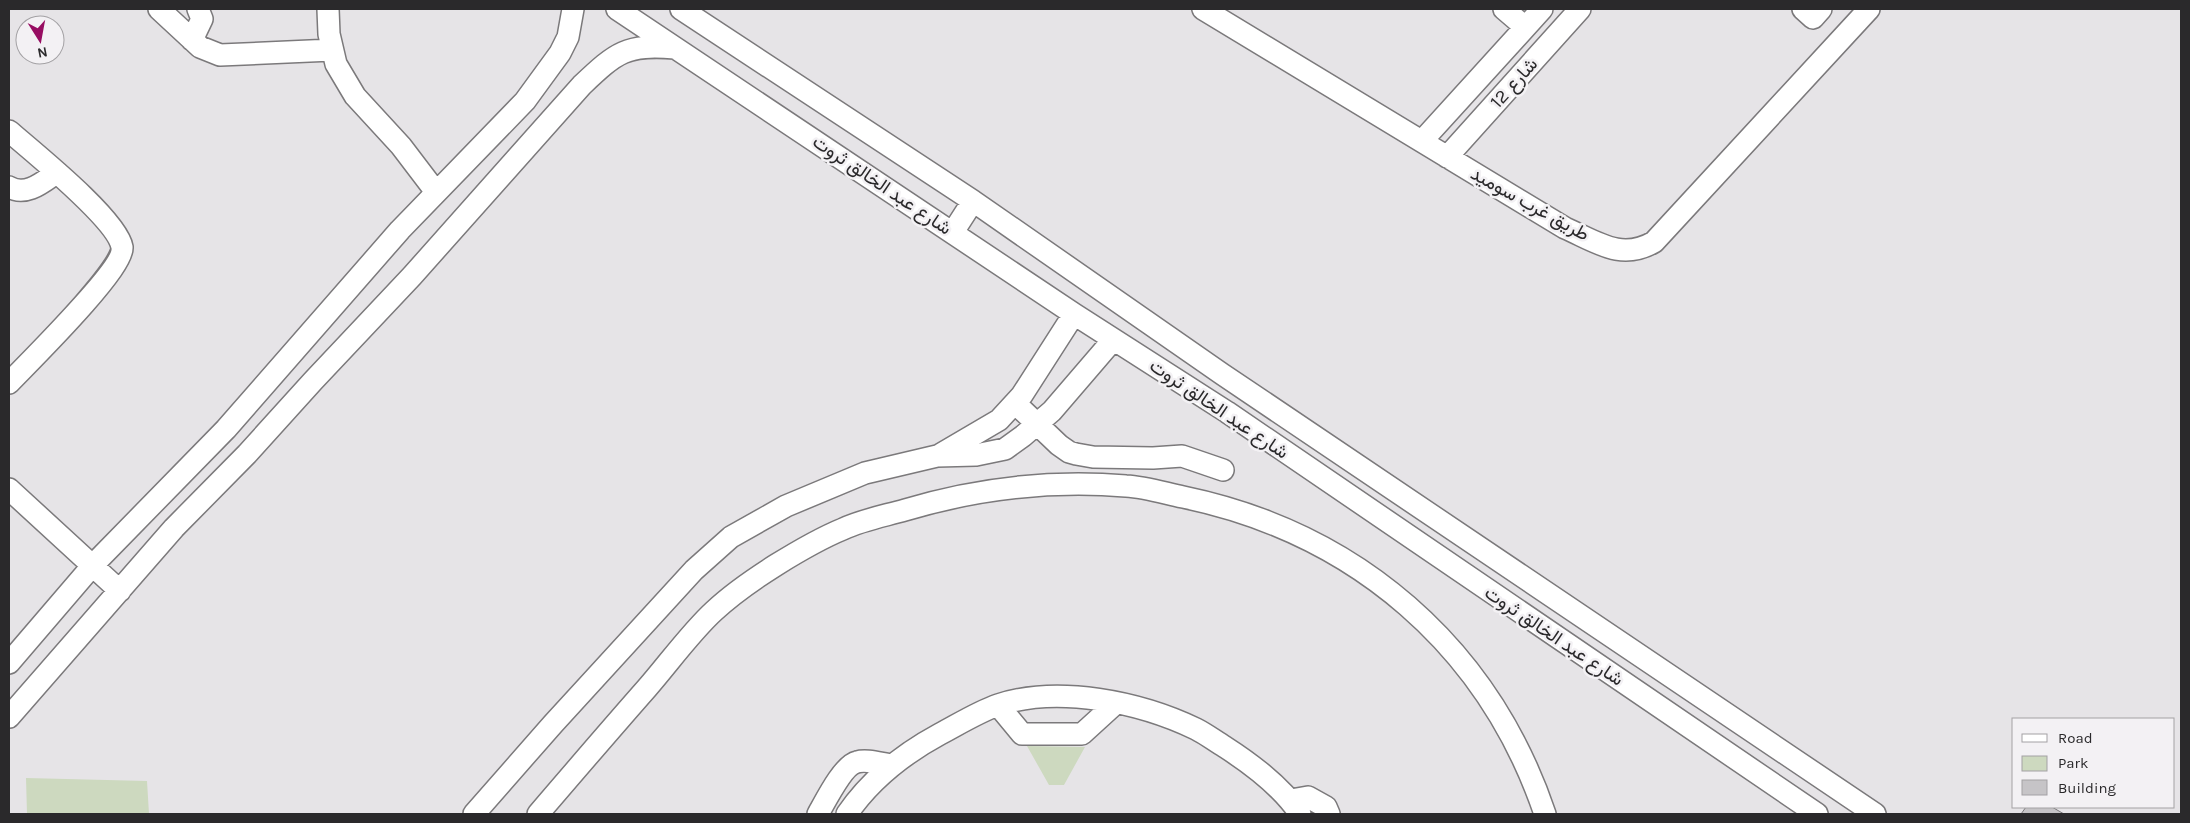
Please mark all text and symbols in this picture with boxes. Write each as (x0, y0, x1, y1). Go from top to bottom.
north arrow (15, 15, 65, 65)
text: N (36, 43, 49, 62)
street label: شارع 12 (1486, 53, 1543, 113)
street label: شارع عبد الخالق ثروت (808, 130, 956, 240)
street label: طريق غرب سوميد (1467, 162, 1593, 246)
street label: شارع عبد الخالق ثروت (1145, 354, 1293, 464)
street label: شارع عبد الخالق ثروت (1480, 581, 1628, 691)
legend (2012, 718, 2175, 808)
text: Road (2058, 729, 2093, 747)
text: Park (2058, 754, 2088, 772)
text: Building (2058, 779, 2116, 797)

